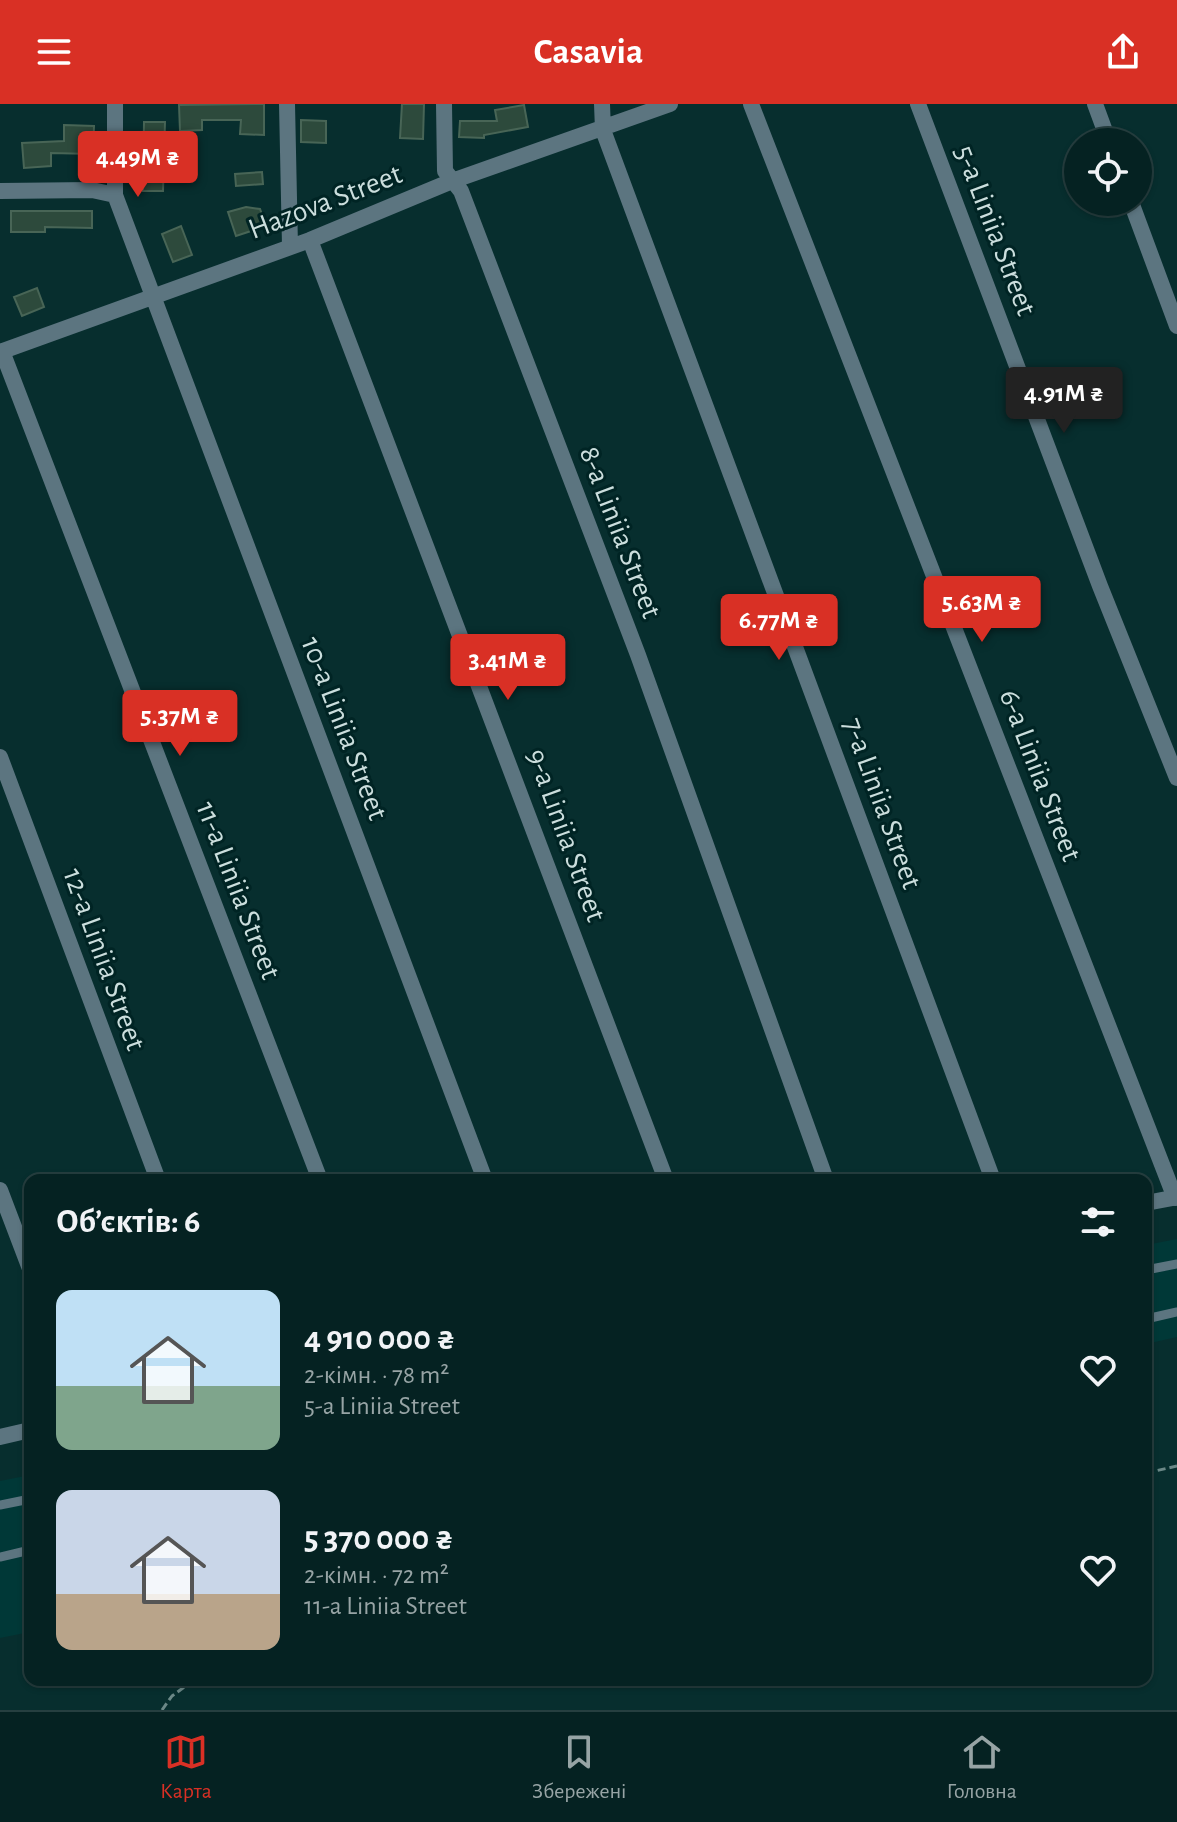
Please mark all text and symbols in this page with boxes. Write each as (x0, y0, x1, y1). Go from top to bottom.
icon: menu (32, 30, 76, 74)
icon: share (1101, 30, 1145, 74)
text: Casavia (534, 34, 643, 70)
map controls (1064, 128, 1152, 216)
button: locate (1064, 128, 1152, 216)
pin: 4.49M ₴ (64, 131, 212, 199)
street label: 5-a Liniia Street (949, 141, 1041, 320)
text: 4.49M ₴ (96, 144, 180, 170)
street label: Hazova Street (245, 159, 407, 245)
pin: 4.91M ₴ (990, 367, 1138, 435)
text: 4.91M ₴ (1024, 380, 1104, 406)
street label: 8-a Liniia Street (574, 442, 667, 623)
pin: 5.63M ₴ (908, 576, 1056, 644)
text: 5.63M ₴ (942, 589, 1022, 615)
pin: 6.77M ₴ (705, 594, 853, 662)
text: 6.77M ₴ (739, 607, 819, 633)
street label: 10-a Liniia Street (295, 633, 393, 824)
pin: 3.41M ₴ (434, 634, 582, 702)
text: 3.41M ₴ (468, 647, 548, 673)
street label: 6-a Liniia Street (994, 685, 1087, 866)
pin: 5.37M ₴ (106, 690, 254, 758)
text: 5.37M ₴ (140, 703, 220, 729)
street label: 7-a Liniia Street (837, 714, 927, 893)
street label: 9-a Liniia Street (521, 745, 611, 926)
street label: 11-a Liniia Street (190, 797, 286, 984)
street label: 12-a Liniia Street (57, 864, 151, 1055)
icon: filters (1076, 1200, 1120, 1244)
text: Об’єктів: 6 (56, 1205, 200, 1239)
icon: home (120, 1322, 216, 1418)
text: 4 910 000 ₴ (304, 1322, 456, 1356)
icon: heart (1076, 1348, 1120, 1392)
text: 2-кімн. · 78 m² (304, 1362, 449, 1388)
text: 5-a Liniia Street (304, 1393, 460, 1419)
icon: home (120, 1522, 216, 1618)
text: 5 370 000 ₴ (304, 1522, 454, 1556)
icon: heart (1076, 1548, 1120, 1592)
text: 2-кімн. · 72 m² (304, 1562, 449, 1588)
text: 11-a Liniia Street (304, 1593, 467, 1619)
tab: Карта (160, 1730, 212, 1804)
tab: Збережені (532, 1730, 626, 1804)
tab: Головна (947, 1730, 1017, 1804)

